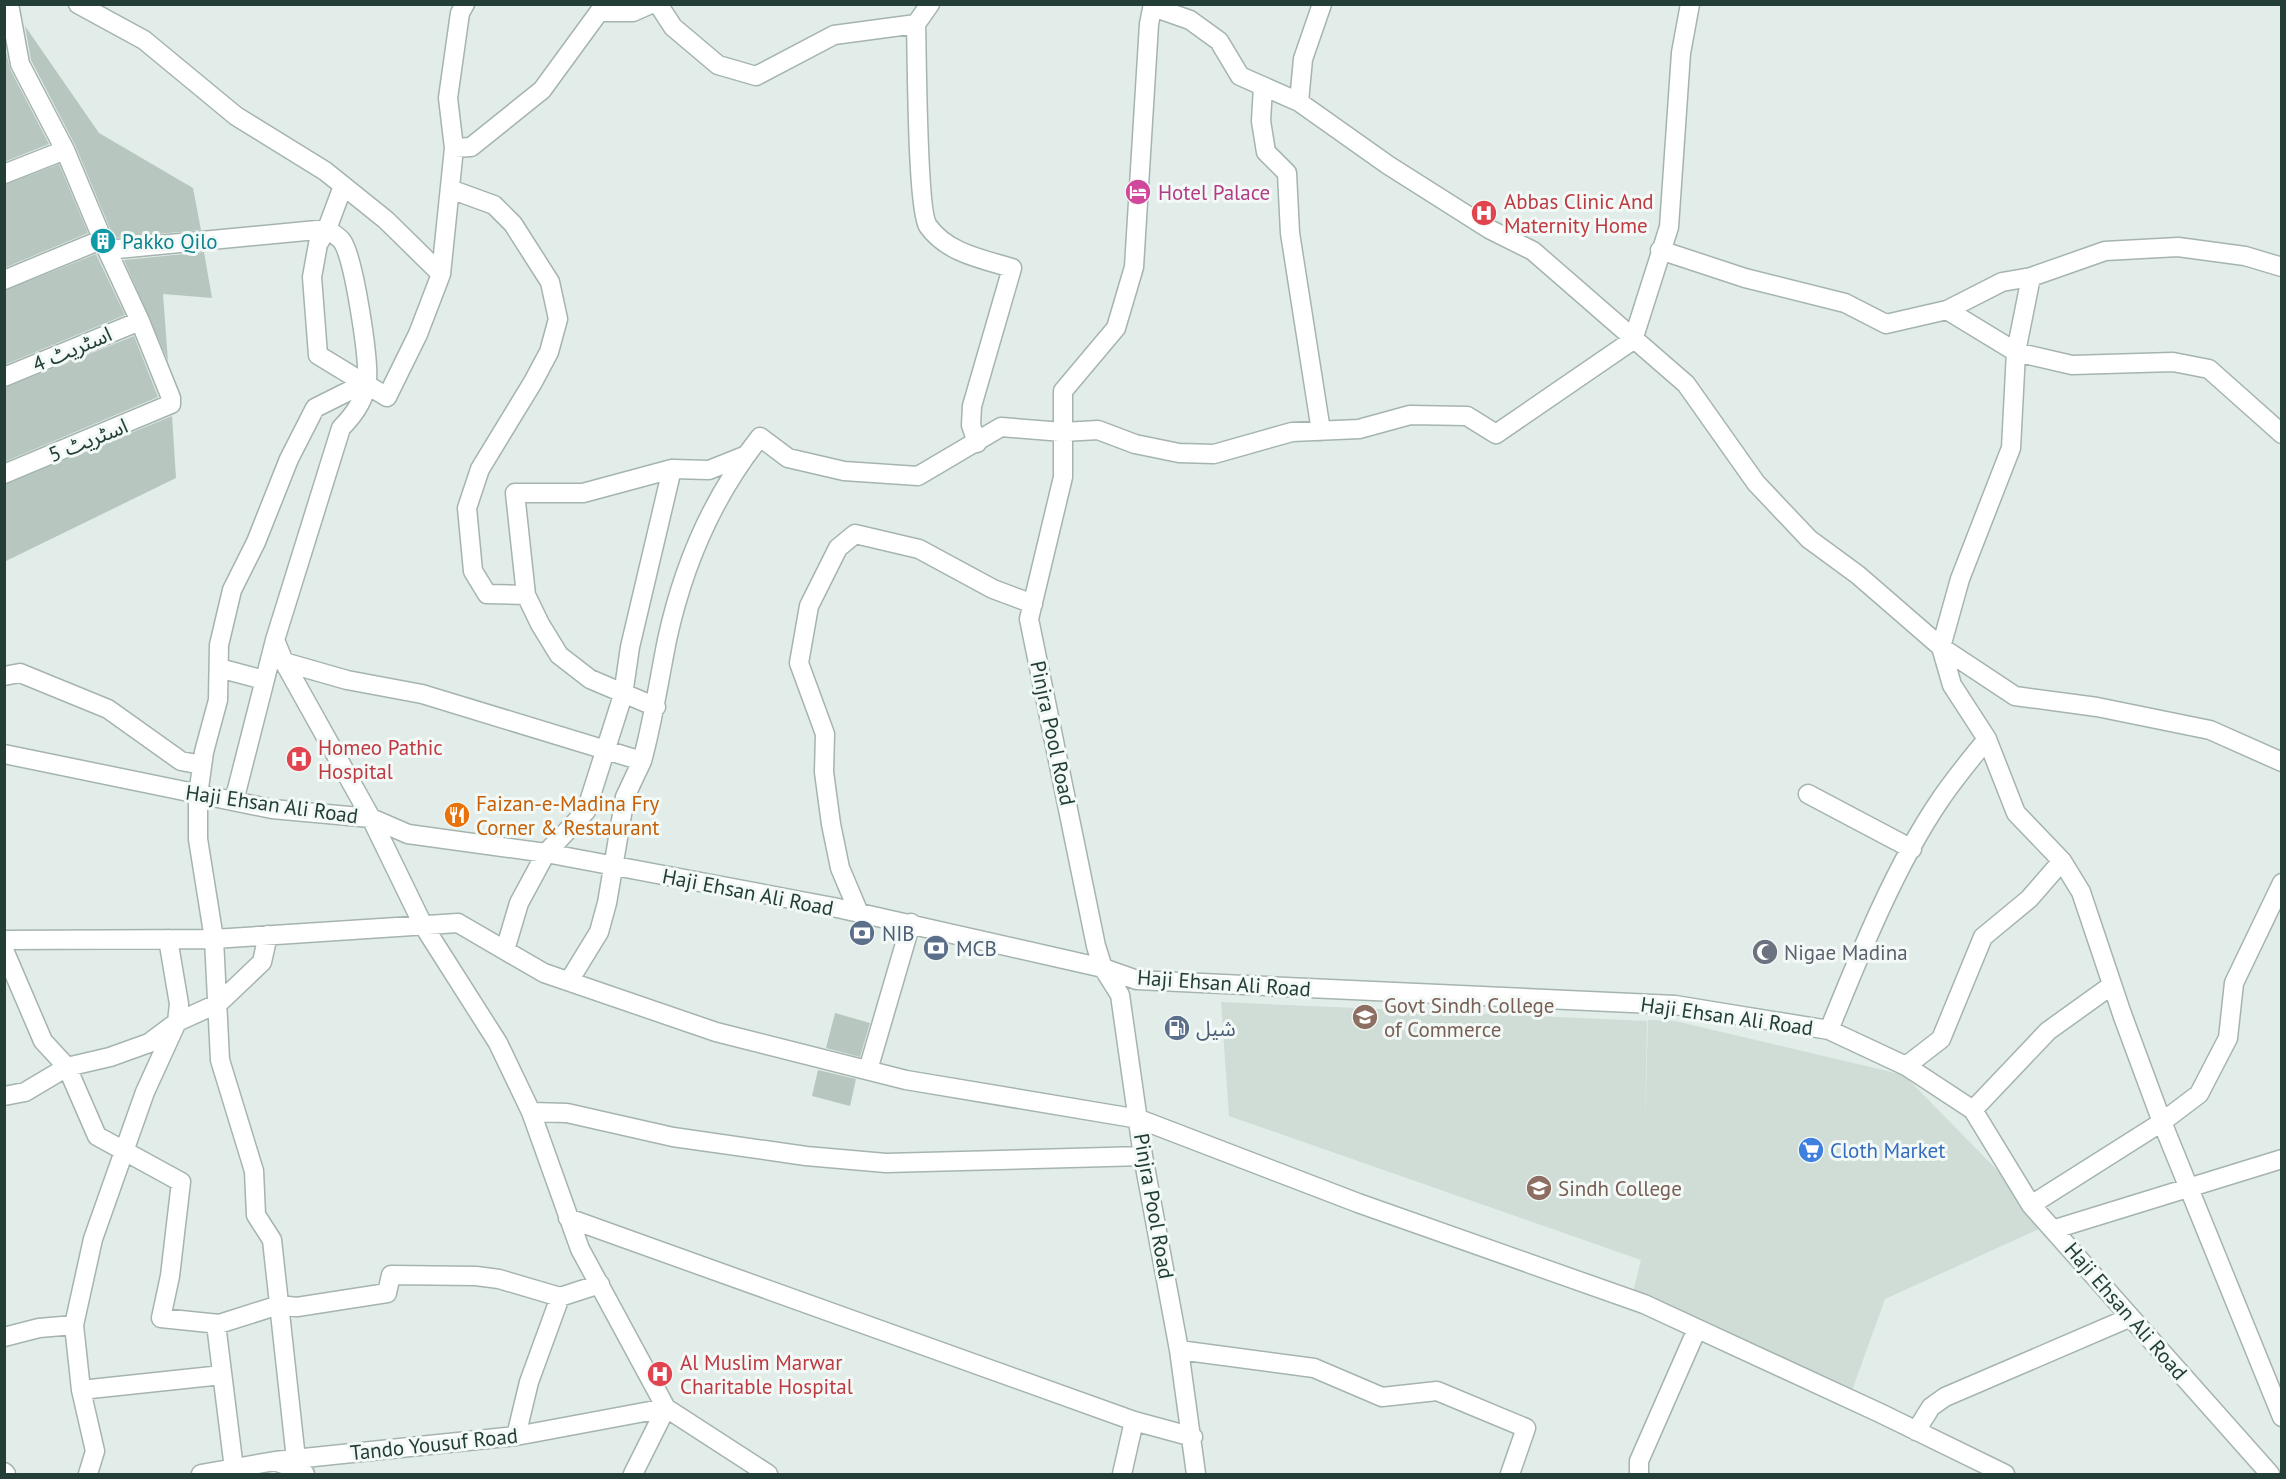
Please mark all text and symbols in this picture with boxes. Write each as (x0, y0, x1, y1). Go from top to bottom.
hotel icon: Hotel Palace (1123, 177, 1153, 207)
place label: Hotel Palace (1158, 179, 1270, 206)
place label: Abbas Clinic And Maternity Home (1504, 188, 1654, 239)
hospital icon: Abbas Clinic And Maternity Home (1469, 198, 1499, 228)
building icon: Pakko Qilo (88, 226, 118, 256)
place label: Pakko Qilo (122, 228, 218, 255)
street label: اسٹریٹ 4 (28, 320, 116, 378)
street label: اسٹریٹ 5 (44, 412, 132, 468)
street label: Pinjra Pool Road (1024, 658, 1082, 808)
place label: Homeo Pathic Hospital (318, 734, 443, 785)
hospital icon: Homeo Pathic Hospital (284, 744, 314, 774)
street label: Haji Ehsan Ali Road (184, 779, 360, 829)
place label: Faizan-e-Madina Fry Corner & Restaurant (476, 790, 659, 841)
restaurant icon: Faizan-e-Madina Fry Corner & Restaurant (442, 800, 472, 830)
street label: Haji Ehsan Ali Road (660, 862, 836, 922)
bank icon: NIB (847, 918, 877, 948)
place label: NIB (882, 920, 915, 947)
bank icon: MCB (921, 933, 951, 963)
place label: MCB (956, 935, 997, 962)
mosque icon: Nigae Madina (1750, 937, 1780, 967)
place label: Nigae Madina (1784, 939, 1908, 966)
street label: Haji Ehsan Ali Road (1136, 963, 1312, 1003)
street label: Haji Ehsan Ali Road (1639, 991, 1815, 1041)
place label: Govt Sindh College of Commerce (1384, 992, 1555, 1043)
school or university icon: Govt Sindh College of Commerce (1350, 1002, 1380, 1032)
fuel station icon: شیل (1162, 1013, 1192, 1043)
place label: شیل (1196, 1015, 1236, 1042)
street label: Pinjra Pool Road (1128, 1131, 1180, 1281)
supermarket icon: Cloth Market (1796, 1135, 1826, 1165)
place label: Cloth Market (1830, 1137, 1945, 1164)
school or university icon: Sindh College (1524, 1173, 1554, 1203)
place label: Sindh College (1558, 1175, 1682, 1202)
street label: Haji Ehsan Ali Road (2059, 1237, 2193, 1385)
place label: Al Muslim Marwar Charitable Hospital (680, 1349, 853, 1400)
hospital icon: Al Muslim Marwar Charitable Hospital (645, 1359, 675, 1389)
street label: Tando Yousuf Road (349, 1422, 519, 1466)

